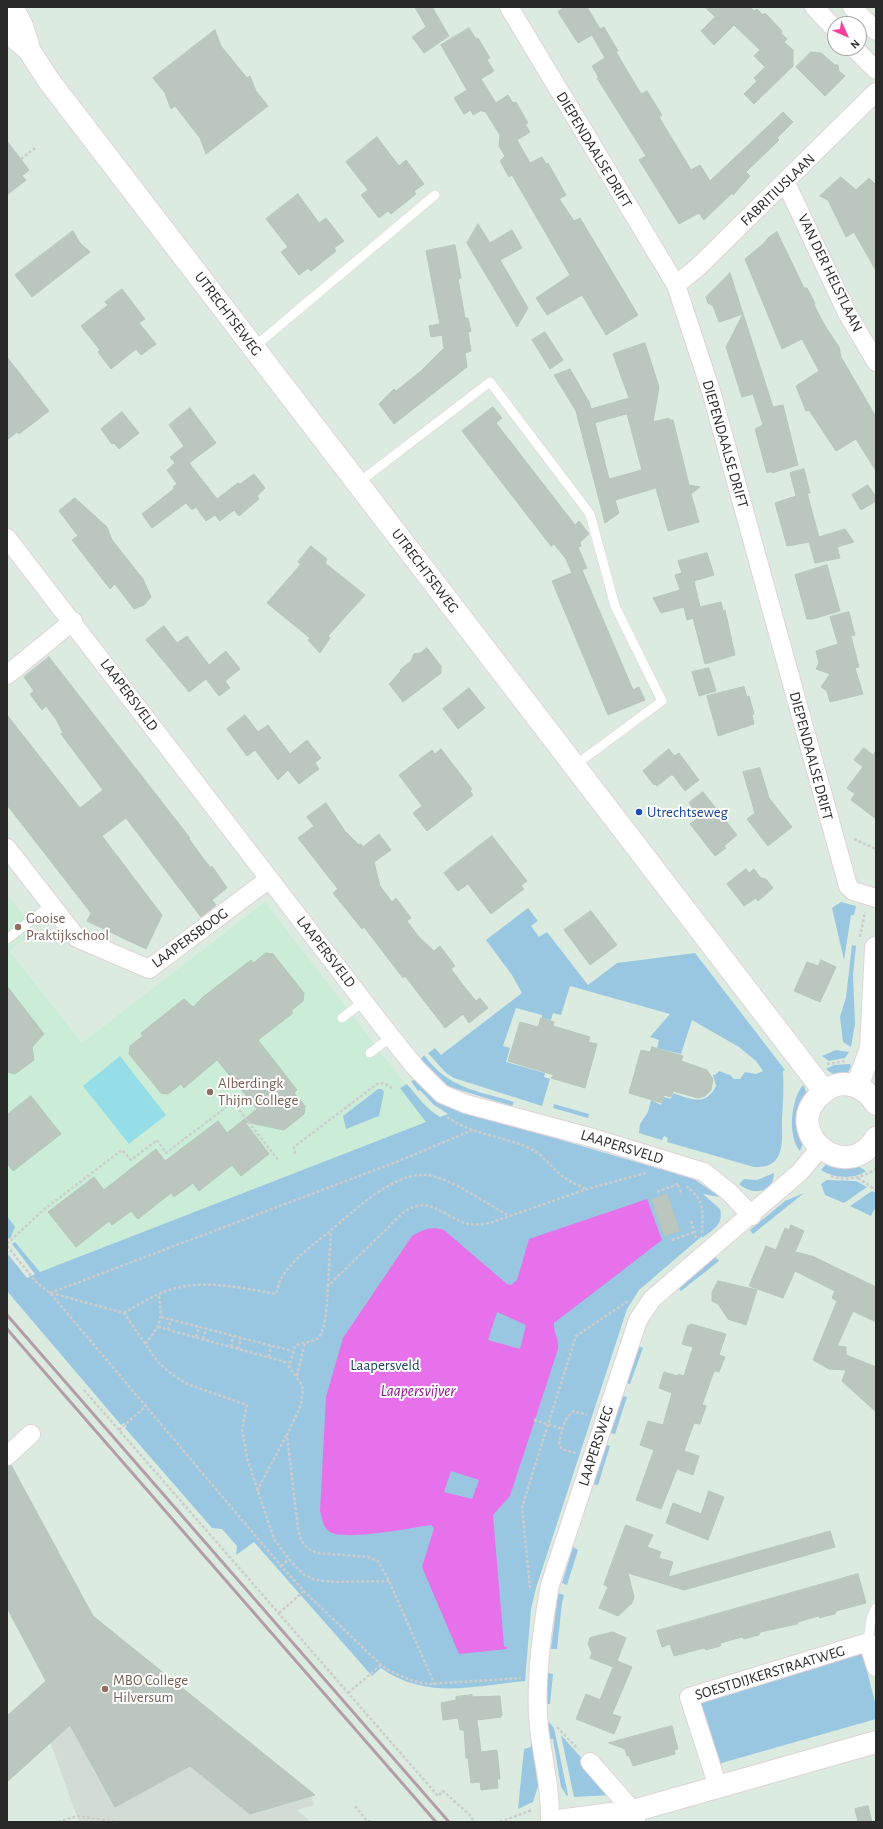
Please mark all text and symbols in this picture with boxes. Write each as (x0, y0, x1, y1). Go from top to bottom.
north arrow (827, 16, 867, 56)
text: N (849, 38, 862, 51)
street label: DIEPENDAALSE DRIFT (552, 89, 636, 211)
street label: FABRITIUSLAAN (737, 150, 819, 230)
street label: VAN DER HELSTLAAN (794, 211, 866, 335)
street label: UTRECHTSEWEG (191, 268, 265, 360)
street label: DIEPENDAALSE DRIFT (698, 378, 752, 510)
street label: UTRECHTSEWEG (388, 525, 462, 617)
street label: LAAPERSVELD (96, 655, 162, 735)
street label: DIEPENDAALSE DRIFT (785, 690, 837, 822)
place label: Utrechtseweg (647, 803, 728, 821)
marker: Utrechtseweg (634, 807, 644, 817)
street label: LAAPERSBOOG (148, 904, 232, 972)
place label: Gooise Praktijkschool (26, 909, 109, 944)
street label: LAAPERSVELD (293, 913, 359, 991)
marker: Gooise Praktijkschool (13, 922, 23, 932)
place label: Alberdingk Thijm College (218, 1074, 298, 1109)
marker: Alberdingk Thijm College (205, 1087, 215, 1097)
street label: LAAPERSVELD (578, 1126, 666, 1168)
park label: Laapersveld (350, 1356, 420, 1374)
water label: Laapersvijver (381, 1381, 455, 1401)
street label: LAAPERSWEG (575, 1404, 617, 1488)
street label: SOESTDIJKERSTRAATWEG (693, 1642, 847, 1704)
place label: MBO College Hilversum (113, 1671, 188, 1706)
marker: MBO College Hilversum (100, 1684, 110, 1694)

